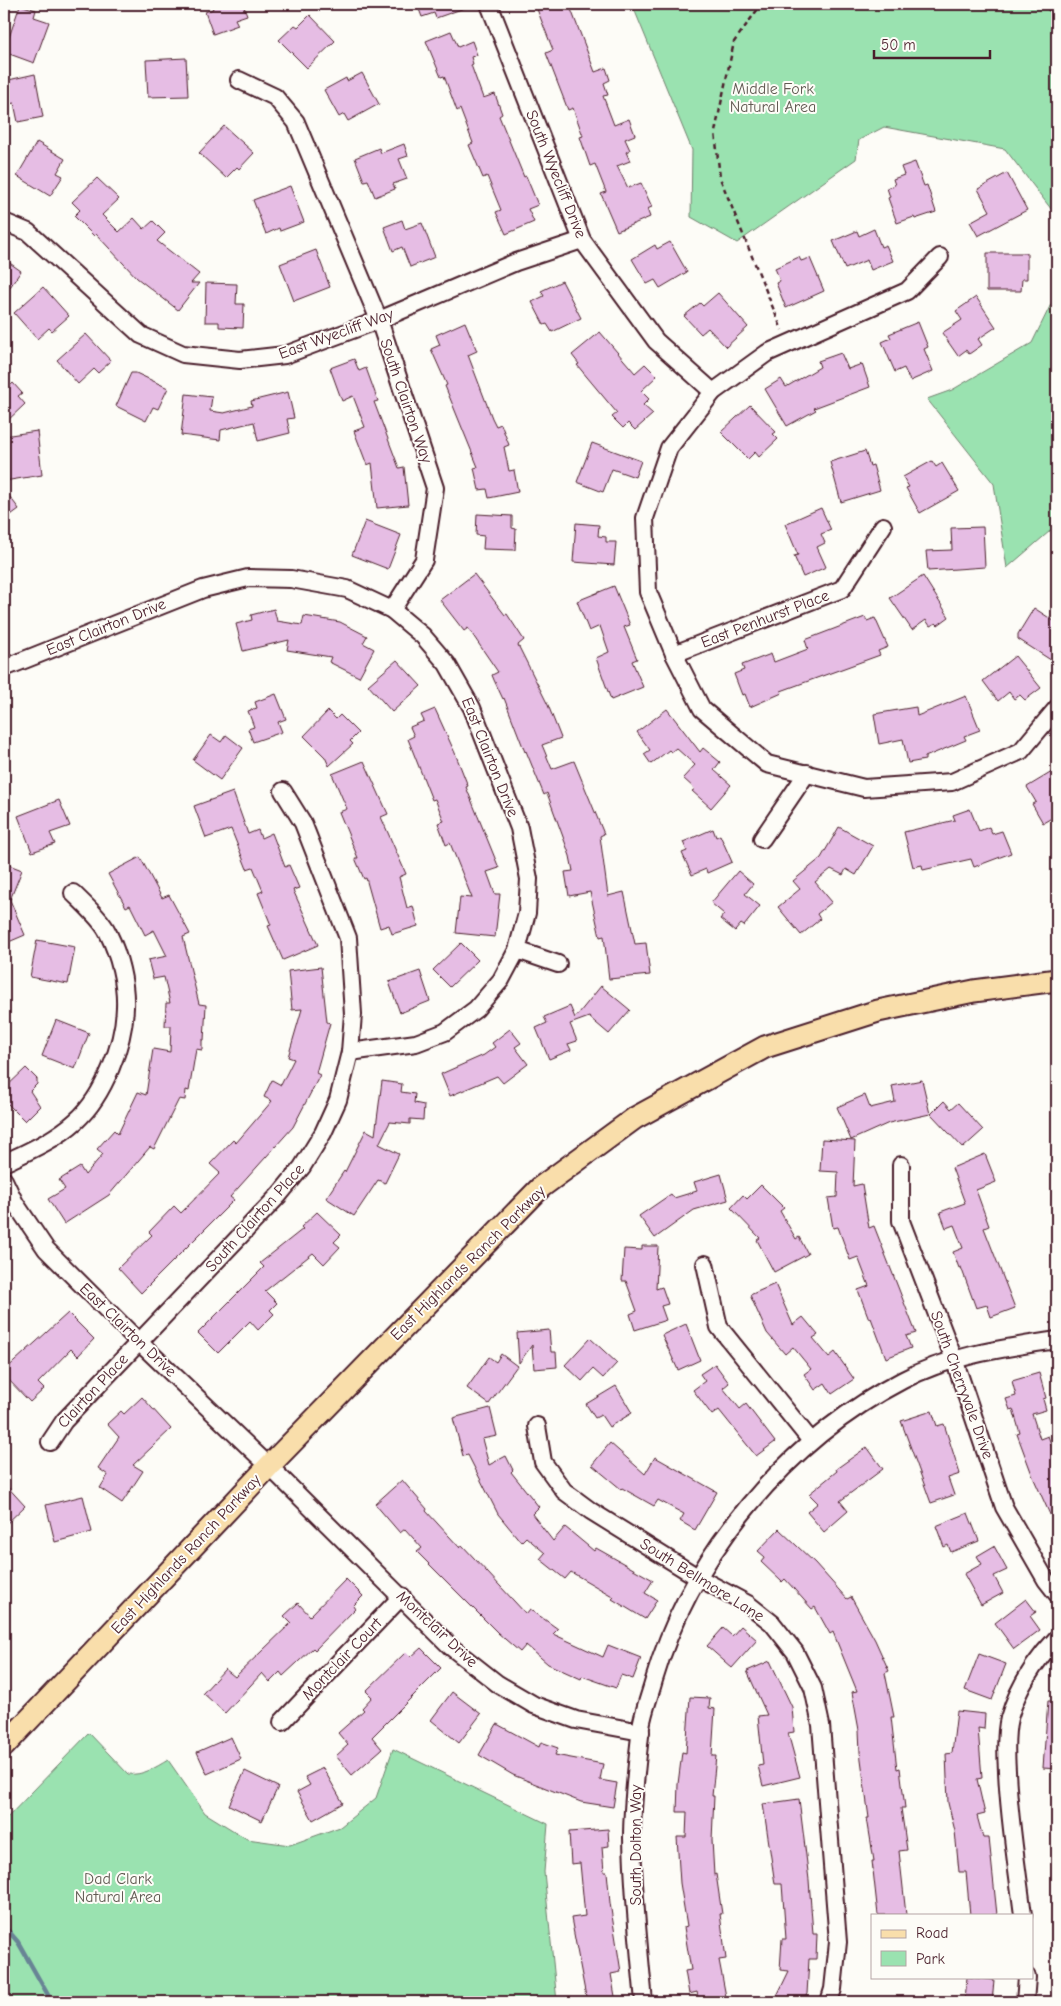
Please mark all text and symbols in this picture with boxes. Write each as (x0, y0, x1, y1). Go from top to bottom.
scale bar (874, 28, 990, 60)
text: 50 m (881, 36, 916, 54)
park label: Middle Fork Natural Area (730, 80, 816, 116)
street label: South Wyecliff Drive (522, 107, 590, 241)
street label: East Wyecliff Way (276, 305, 397, 363)
street label: South Clairton Way (376, 336, 436, 466)
street label: East Penhurst Place (698, 586, 832, 652)
street label: East Clairton Drive (44, 595, 168, 659)
street label: East Clairton Drive (458, 695, 522, 819)
street label: South Clairton Place (202, 1160, 308, 1276)
street label: East Highlands Ranch Parkway (387, 1181, 550, 1344)
street label: East Clairton Drive (76, 1279, 180, 1381)
street label: South Cherryvale Drive (927, 1309, 997, 1461)
street label: Clairton Place (54, 1350, 132, 1432)
street label: East Highlands Ranch Parkway (107, 1470, 265, 1637)
street label: South Bellmore Lane (637, 1535, 767, 1625)
street label: Montclair Drive (393, 1587, 481, 1671)
street label: Montclair Court (298, 1614, 386, 1704)
street label: South Dolton Way (627, 1784, 645, 1905)
park label: Dad Clark Natural Area (75, 1870, 161, 1906)
legend (871, 1914, 1034, 1978)
text: Road (916, 1924, 948, 1942)
text: Park (916, 1950, 945, 1968)

